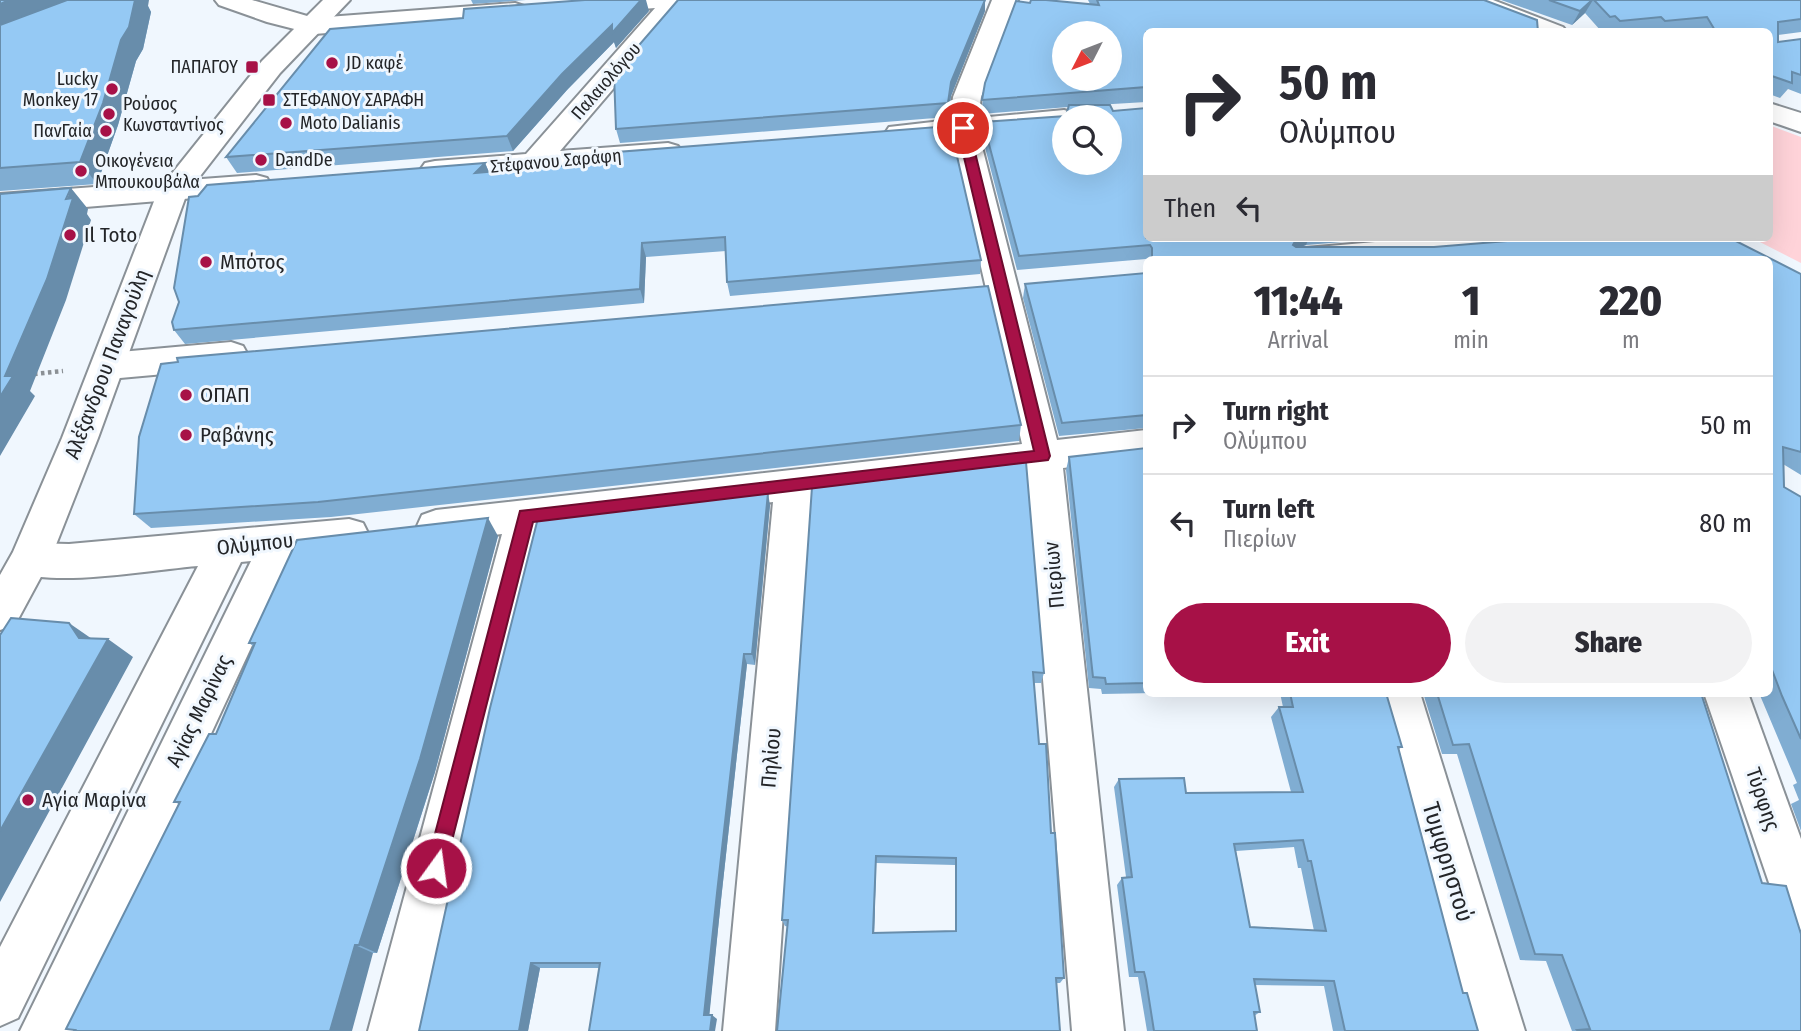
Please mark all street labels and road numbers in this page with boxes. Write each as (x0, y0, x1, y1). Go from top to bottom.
street label: Παλαιολόγου (566, 38, 646, 124)
street label: Στέφανου Σαράφη (490, 144, 622, 178)
street label: Αλέξανδρου Παναγούλη (59, 265, 155, 463)
street label: Ολύμπου (215, 527, 295, 561)
street label: Πιερίων (1038, 541, 1070, 609)
street label: Αγίας Μαρίνας (161, 650, 237, 771)
street label: Πηλίου (755, 727, 787, 789)
street label: Τύρφης (1740, 764, 1786, 834)
street label: Τυμφρηστού (1417, 799, 1479, 925)

